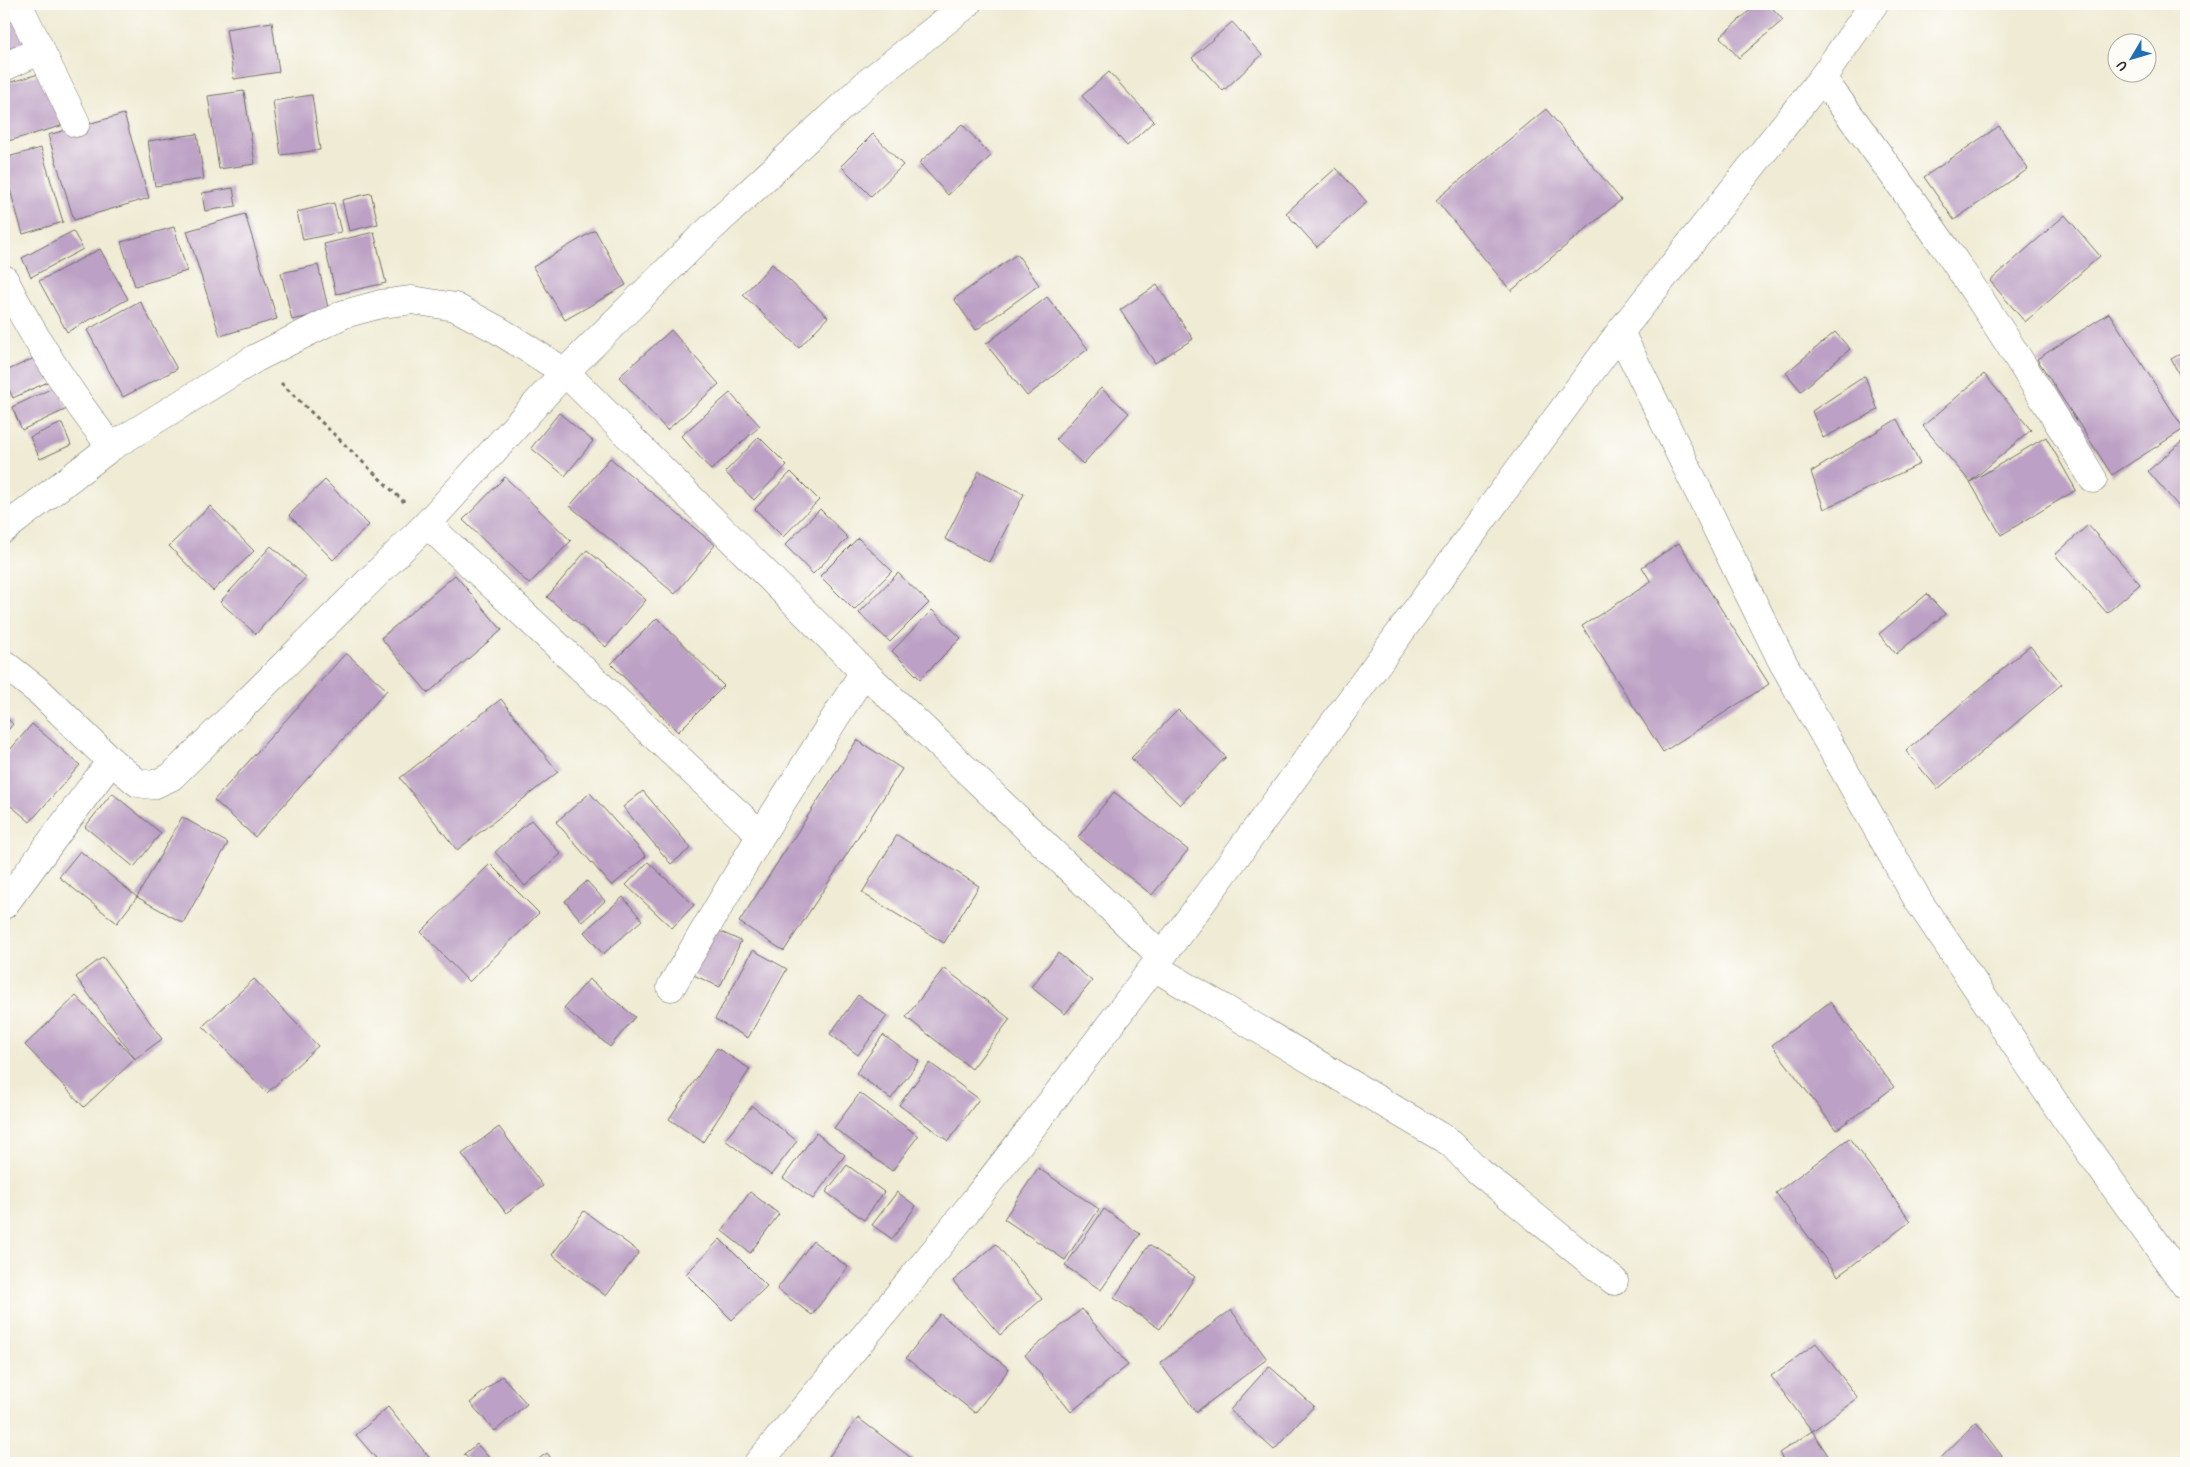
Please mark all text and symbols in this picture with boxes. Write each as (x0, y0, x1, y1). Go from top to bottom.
north arrow (2108, 32, 2158, 82)
text: U (2111, 57, 2131, 75)

